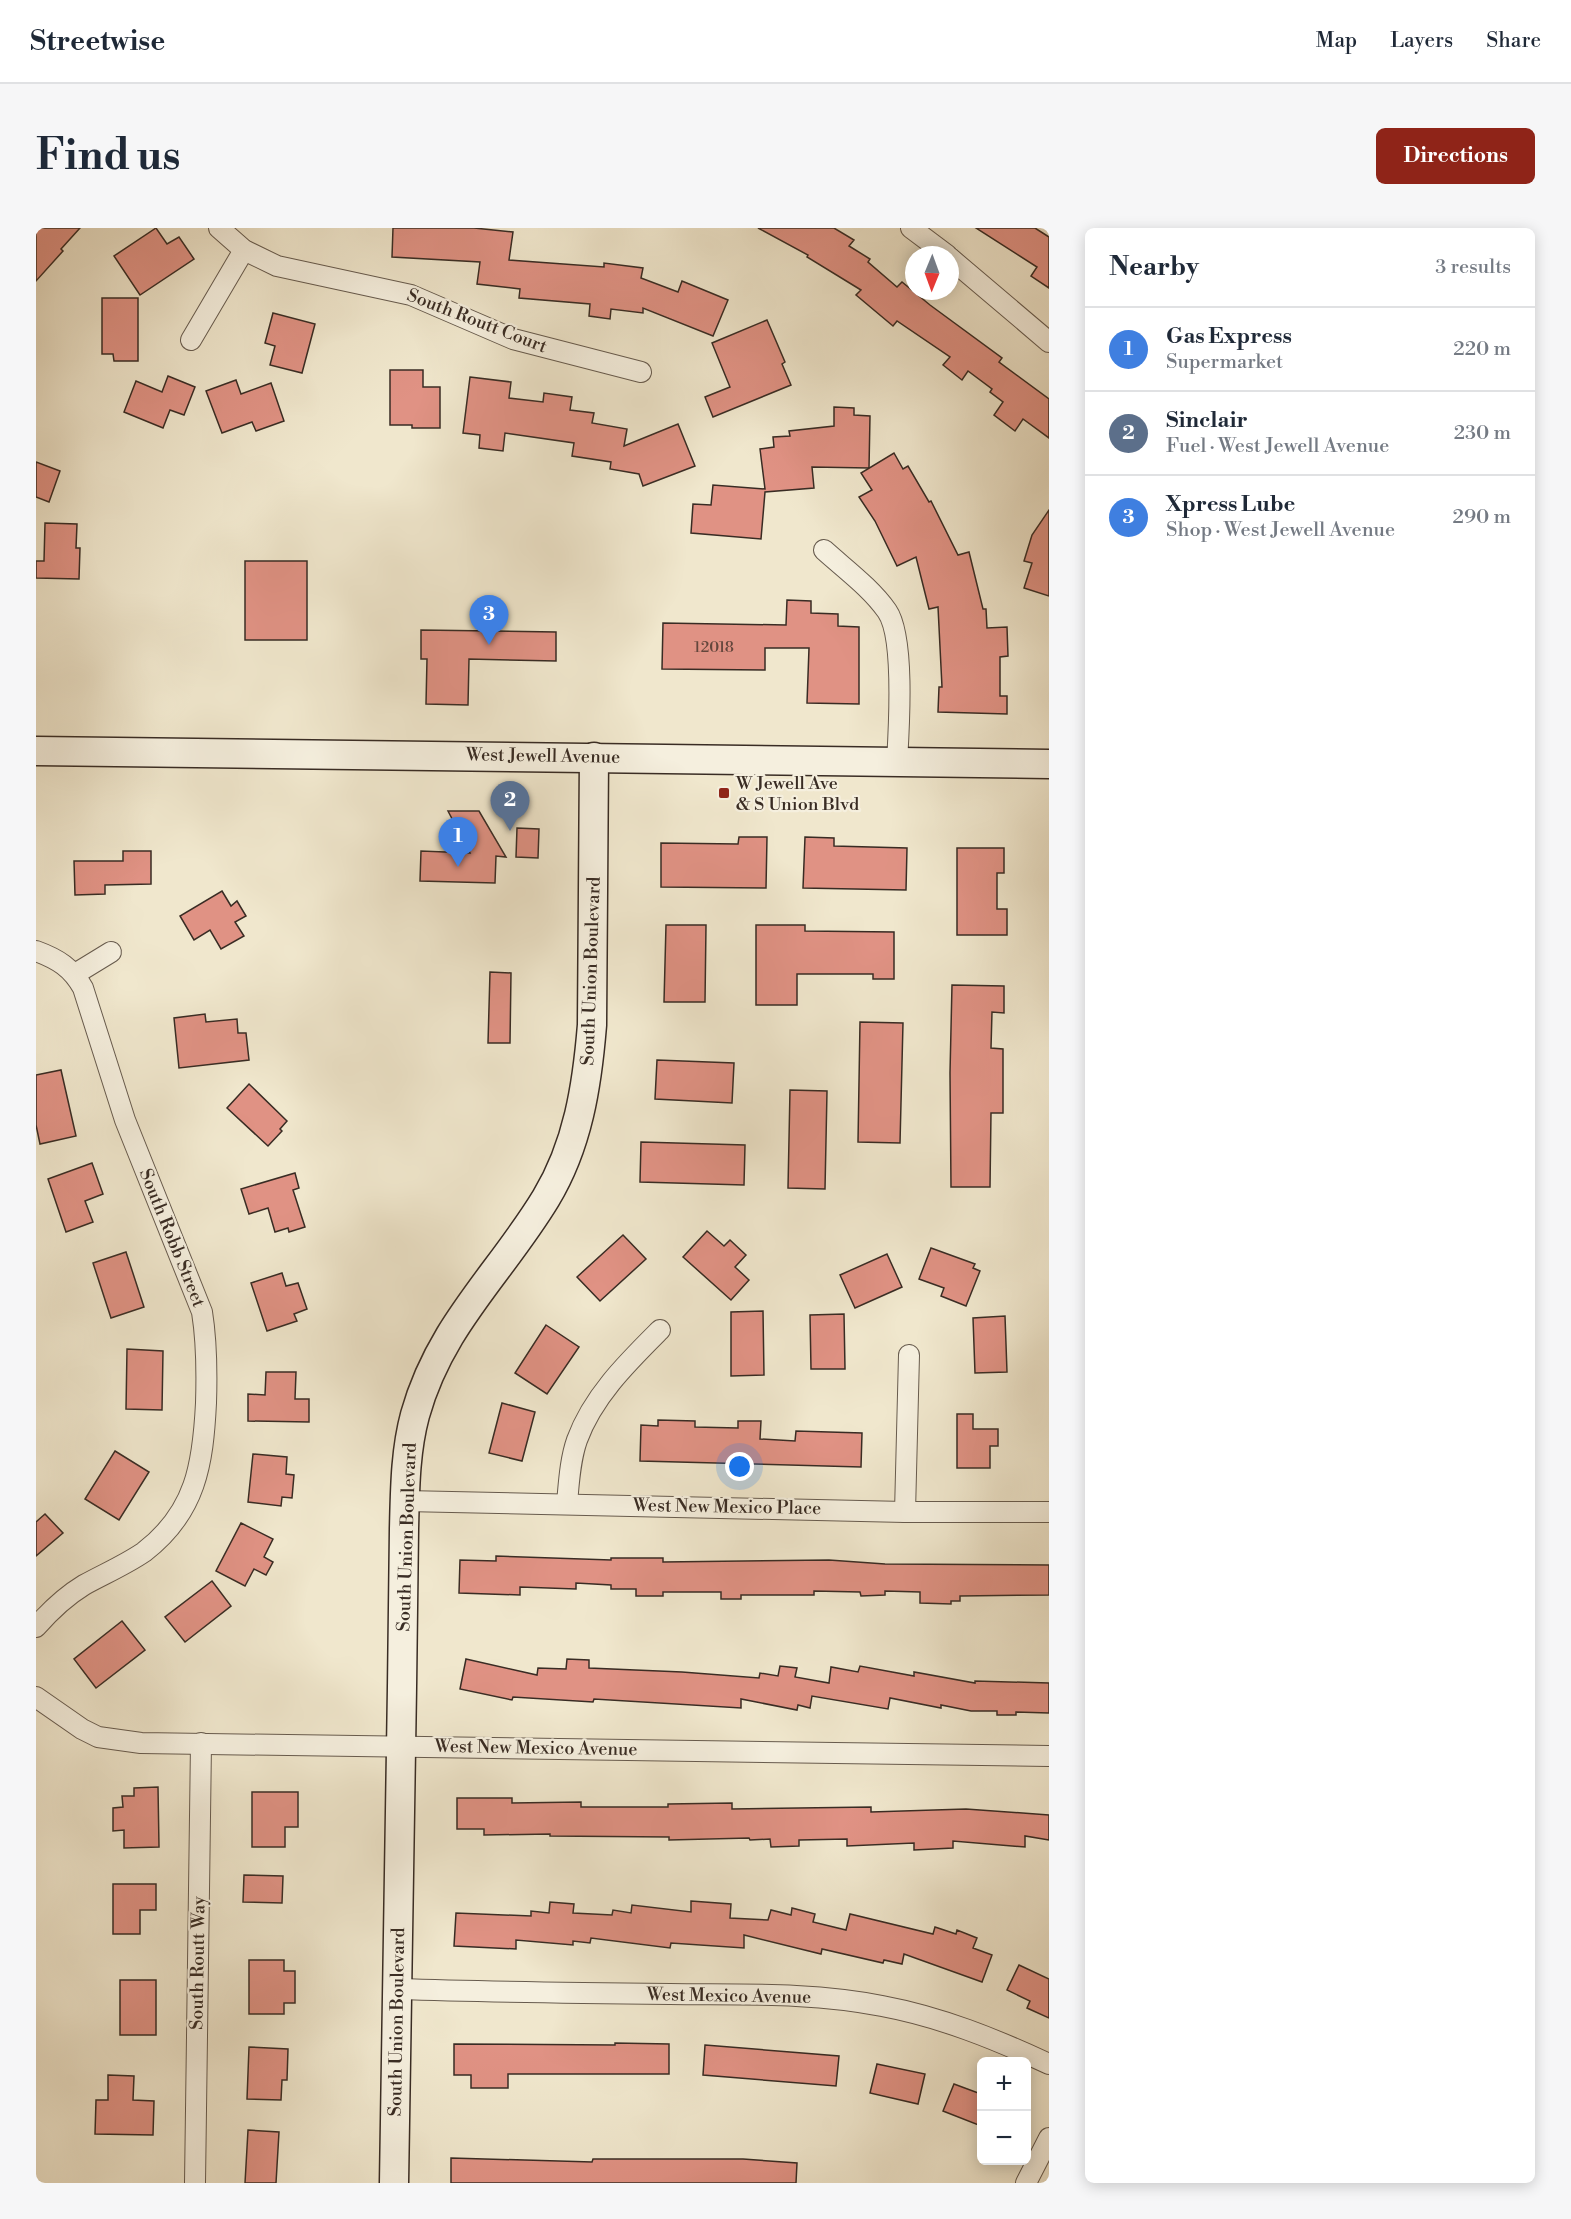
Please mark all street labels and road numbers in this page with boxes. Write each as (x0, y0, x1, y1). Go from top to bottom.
street label: South Routt Court (404, 284, 551, 359)
street label: West Jewell Avenue (465, 743, 620, 769)
street label: South Union Boulevard (576, 875, 606, 1066)
street label: South Robb Street (134, 1165, 210, 1311)
street label: South Union Boulevard (392, 1441, 422, 1632)
street label: West New Mexico Place (632, 1494, 821, 1520)
street label: West New Mexico Avenue (433, 1735, 638, 1761)
street label: South Routt Way (185, 1896, 211, 2030)
street label: South Union Boulevard (384, 1927, 410, 2117)
street label: West Mexico Avenue (646, 1983, 811, 2009)

